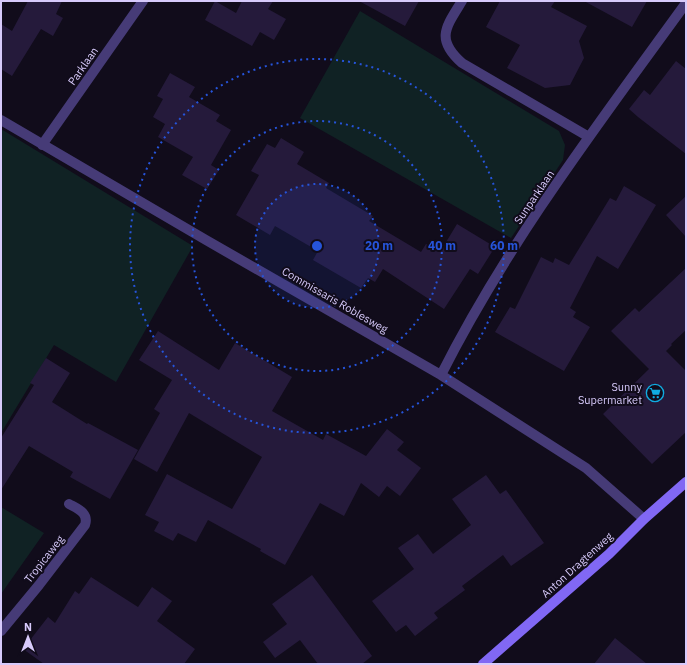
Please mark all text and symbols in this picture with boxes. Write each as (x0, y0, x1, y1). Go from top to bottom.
street label: Parklaan (65, 44, 101, 88)
street label: Sunparklaan (511, 167, 557, 227)
text: 20 m (365, 238, 393, 253)
text: 40 m (428, 238, 456, 253)
text: 60 m (490, 238, 518, 253)
centre of rings (310, 239, 324, 253)
street label: Commissaris Roblesweg (279, 264, 391, 336)
place label: Sunny Supermarket (578, 380, 642, 407)
supermarket icon: Sunny Supermarket (645, 383, 665, 403)
street label: Anton Dragtenweg (538, 529, 616, 601)
street label: Tropicaweg (21, 532, 67, 586)
north arrow (8, 617, 48, 657)
text: N (24, 620, 32, 634)

